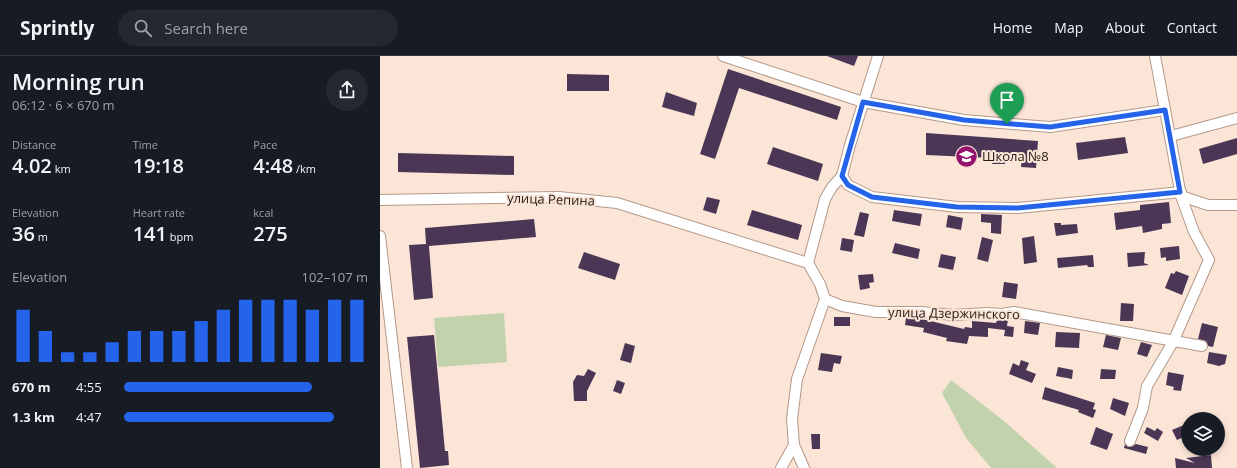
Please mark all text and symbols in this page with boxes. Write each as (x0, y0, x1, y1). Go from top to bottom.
search box (118, 10, 398, 46)
text: Sprintly (20, 15, 94, 41)
icon: search (132, 17, 154, 39)
text: Search here (164, 18, 248, 38)
text: Home (993, 18, 1032, 37)
text: Map (1054, 18, 1083, 37)
text: About (1105, 18, 1145, 37)
text: Contact (1167, 18, 1217, 37)
text: Morning run (12, 66, 145, 96)
button: share (326, 69, 368, 111)
pin (990, 83, 1024, 124)
icon: arrive (996, 89, 1018, 111)
text: 06:12 · 6 × 670 m (12, 96, 115, 114)
text: Distance (12, 137, 56, 152)
text: Time (133, 137, 158, 152)
text: Pace (253, 137, 278, 152)
school or university icon: Школа №8 (953, 143, 979, 169)
place label: Школа №8 (982, 147, 1049, 165)
text: 4.02 (12, 152, 52, 179)
text: 19:18 (133, 152, 184, 179)
text: 4:48 (253, 152, 293, 179)
text: km (52, 161, 71, 176)
text: /km (293, 161, 316, 176)
street label: улица Репина (507, 188, 595, 210)
text: Elevation (12, 205, 59, 220)
text: Heart rate (133, 205, 185, 220)
text: kcal (253, 205, 273, 220)
text: 36 (12, 220, 35, 247)
text: 141 (133, 220, 167, 247)
text: 275 (253, 220, 288, 247)
text: m (35, 229, 48, 244)
text: bpm (167, 229, 193, 244)
text: Elevation (12, 268, 67, 286)
text: 102–107 m (301, 268, 368, 286)
street label: улица Дзержинского (888, 303, 1020, 323)
text: 670 m (12, 378, 50, 396)
text: 4:55 (76, 378, 102, 396)
text: 1.3 km (12, 408, 55, 426)
text: 4:47 (76, 408, 102, 426)
map controls (1181, 412, 1225, 456)
button: layers (1181, 412, 1225, 456)

